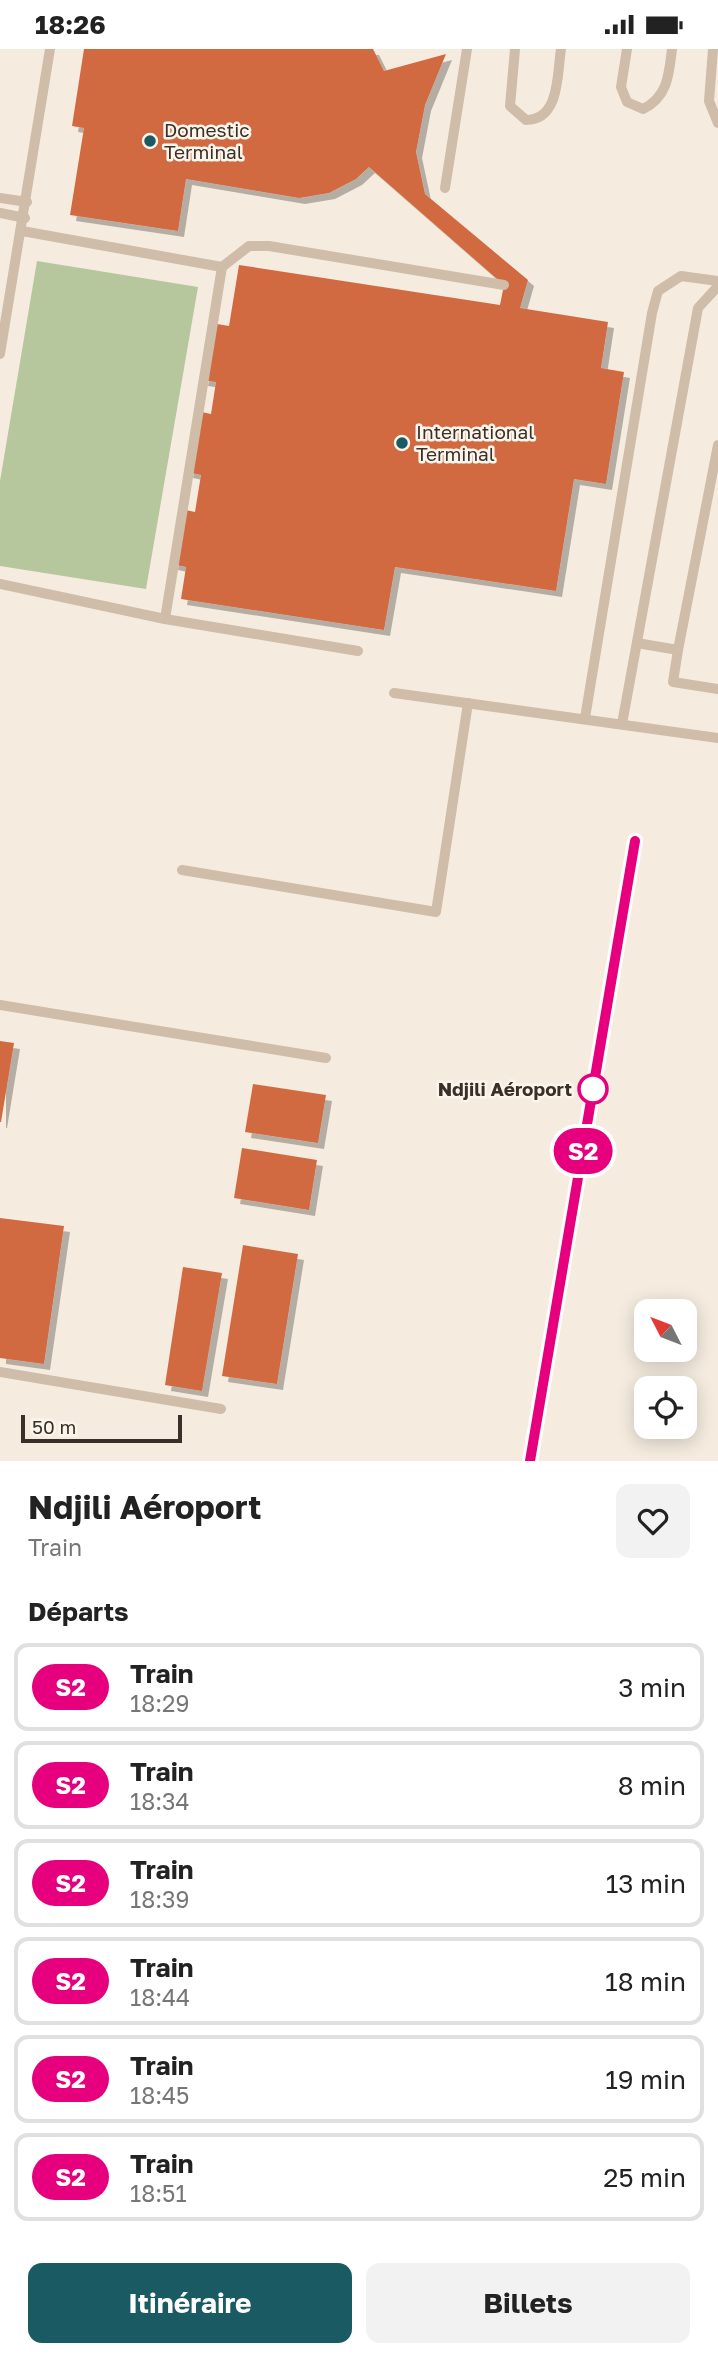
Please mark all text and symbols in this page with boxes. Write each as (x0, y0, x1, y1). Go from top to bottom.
text: 18:26 (35, 9, 106, 40)
place label: Domestic Terminal (164, 118, 250, 163)
marker: Domestic Terminal (142, 133, 158, 149)
place label: International Terminal (416, 420, 534, 465)
marker: International Terminal (394, 435, 410, 451)
marker: Ndjili Aéroport (578, 1074, 608, 1104)
place label: Ndjili Aéroport (438, 1077, 572, 1100)
line badge: S2 (552, 1128, 614, 1174)
text: S2 (568, 1136, 598, 1165)
north arrow (634, 1299, 696, 1361)
map controls (634, 1299, 697, 1439)
button: locate (634, 1376, 697, 1439)
scale bar (21, 1412, 182, 1444)
text: 50 m (32, 1415, 76, 1438)
button: heart (616, 1484, 690, 1558)
text: Ndjili Aéroport (28, 1487, 261, 1526)
text: Train (28, 1533, 82, 1561)
text: Départs (28, 1596, 129, 1627)
text: Train (130, 1658, 194, 1689)
text: S2 (55, 1672, 86, 1701)
text: 3 min (618, 1672, 686, 1703)
text: 18:29 (130, 1689, 189, 1717)
text: Train (130, 1756, 194, 1787)
text: S2 (55, 1770, 86, 1799)
text: 8 min (618, 1770, 686, 1801)
text: 18:34 (130, 1787, 190, 1815)
text: Train (130, 1854, 194, 1885)
text: S2 (55, 1868, 86, 1897)
text: 13 min (606, 1868, 686, 1899)
text: 18:39 (130, 1885, 189, 1913)
text: Train (130, 1952, 194, 1983)
text: S2 (55, 1966, 86, 1995)
text: 18 min (605, 1966, 686, 1997)
text: 18:44 (130, 1983, 190, 2011)
text: Train (130, 2050, 194, 2081)
text: S2 (55, 2064, 86, 2093)
text: 19 min (605, 2064, 686, 2095)
text: 18:45 (130, 2081, 189, 2109)
text: Train (130, 2148, 194, 2179)
text: S2 (55, 2162, 86, 2191)
text: 25 min (603, 2162, 686, 2193)
text: 18:51 (130, 2179, 187, 2207)
button: Itinéraire (28, 2263, 352, 2343)
button: Billets (366, 2263, 690, 2343)

